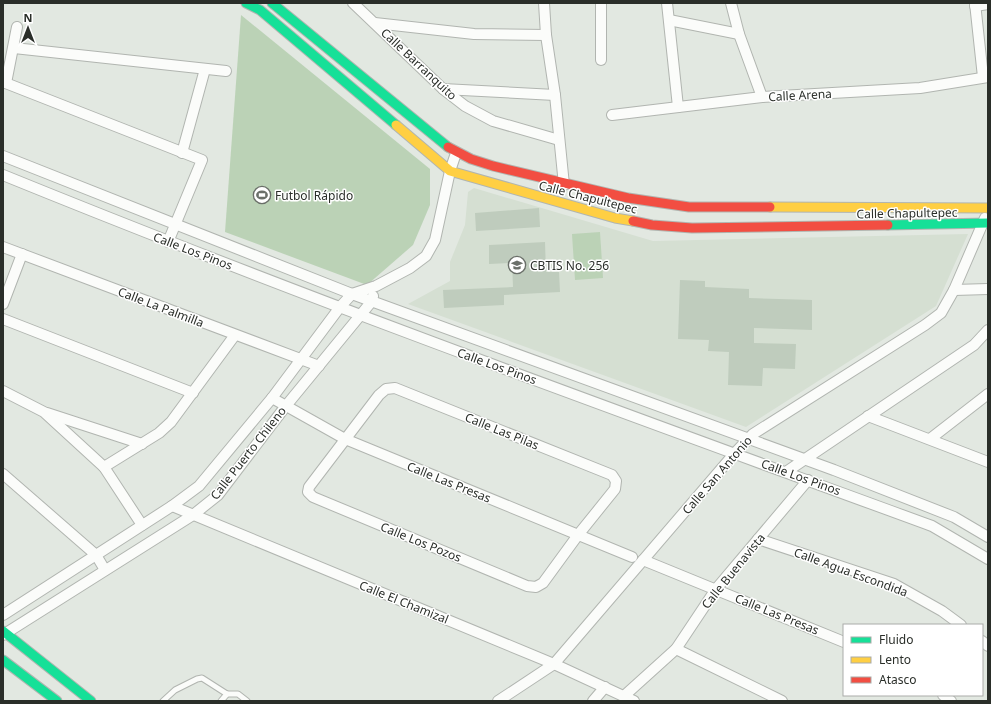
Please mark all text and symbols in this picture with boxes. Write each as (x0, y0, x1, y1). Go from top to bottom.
north arrow (8, 8, 48, 48)
text: N (24, 10, 32, 25)
street label: Calle Barranquito (377, 24, 461, 104)
street label: Calle Arena (768, 85, 832, 105)
street label: Calle Chapultepec (537, 177, 639, 218)
sports icon: Futbol Rápido (252, 185, 272, 205)
place label: Futbol Rápido (275, 187, 353, 204)
street label: Calle Chapultepec (856, 204, 958, 222)
street label: Calle Los Pinos (151, 228, 235, 274)
school or university icon: CBTIS No. 256 (507, 255, 527, 275)
place label: CBTIS No. 256 (530, 257, 609, 274)
street label: Calle La Palmilla (116, 283, 206, 331)
street label: Calle Los Pinos (455, 344, 539, 388)
street label: Calle Puerto Chileno (206, 403, 290, 503)
street label: Calle Las Pilas (463, 408, 542, 454)
street label: Calle San Antonio (678, 432, 756, 518)
street label: Calle Los Pinos (759, 455, 843, 499)
street label: Calle Las Presas (404, 457, 494, 507)
street label: Calle Los Pozos (378, 518, 464, 566)
street label: Calle Buenavista (697, 530, 769, 612)
street label: Calle Agua Escondida (792, 543, 910, 601)
street label: Calle El Chamizal (357, 576, 451, 628)
street label: Calle Las Presas (732, 589, 822, 639)
legend (843, 624, 983, 696)
text: Fluido (879, 631, 913, 648)
text: Lento (879, 651, 911, 668)
text: Atasco (879, 671, 917, 688)

